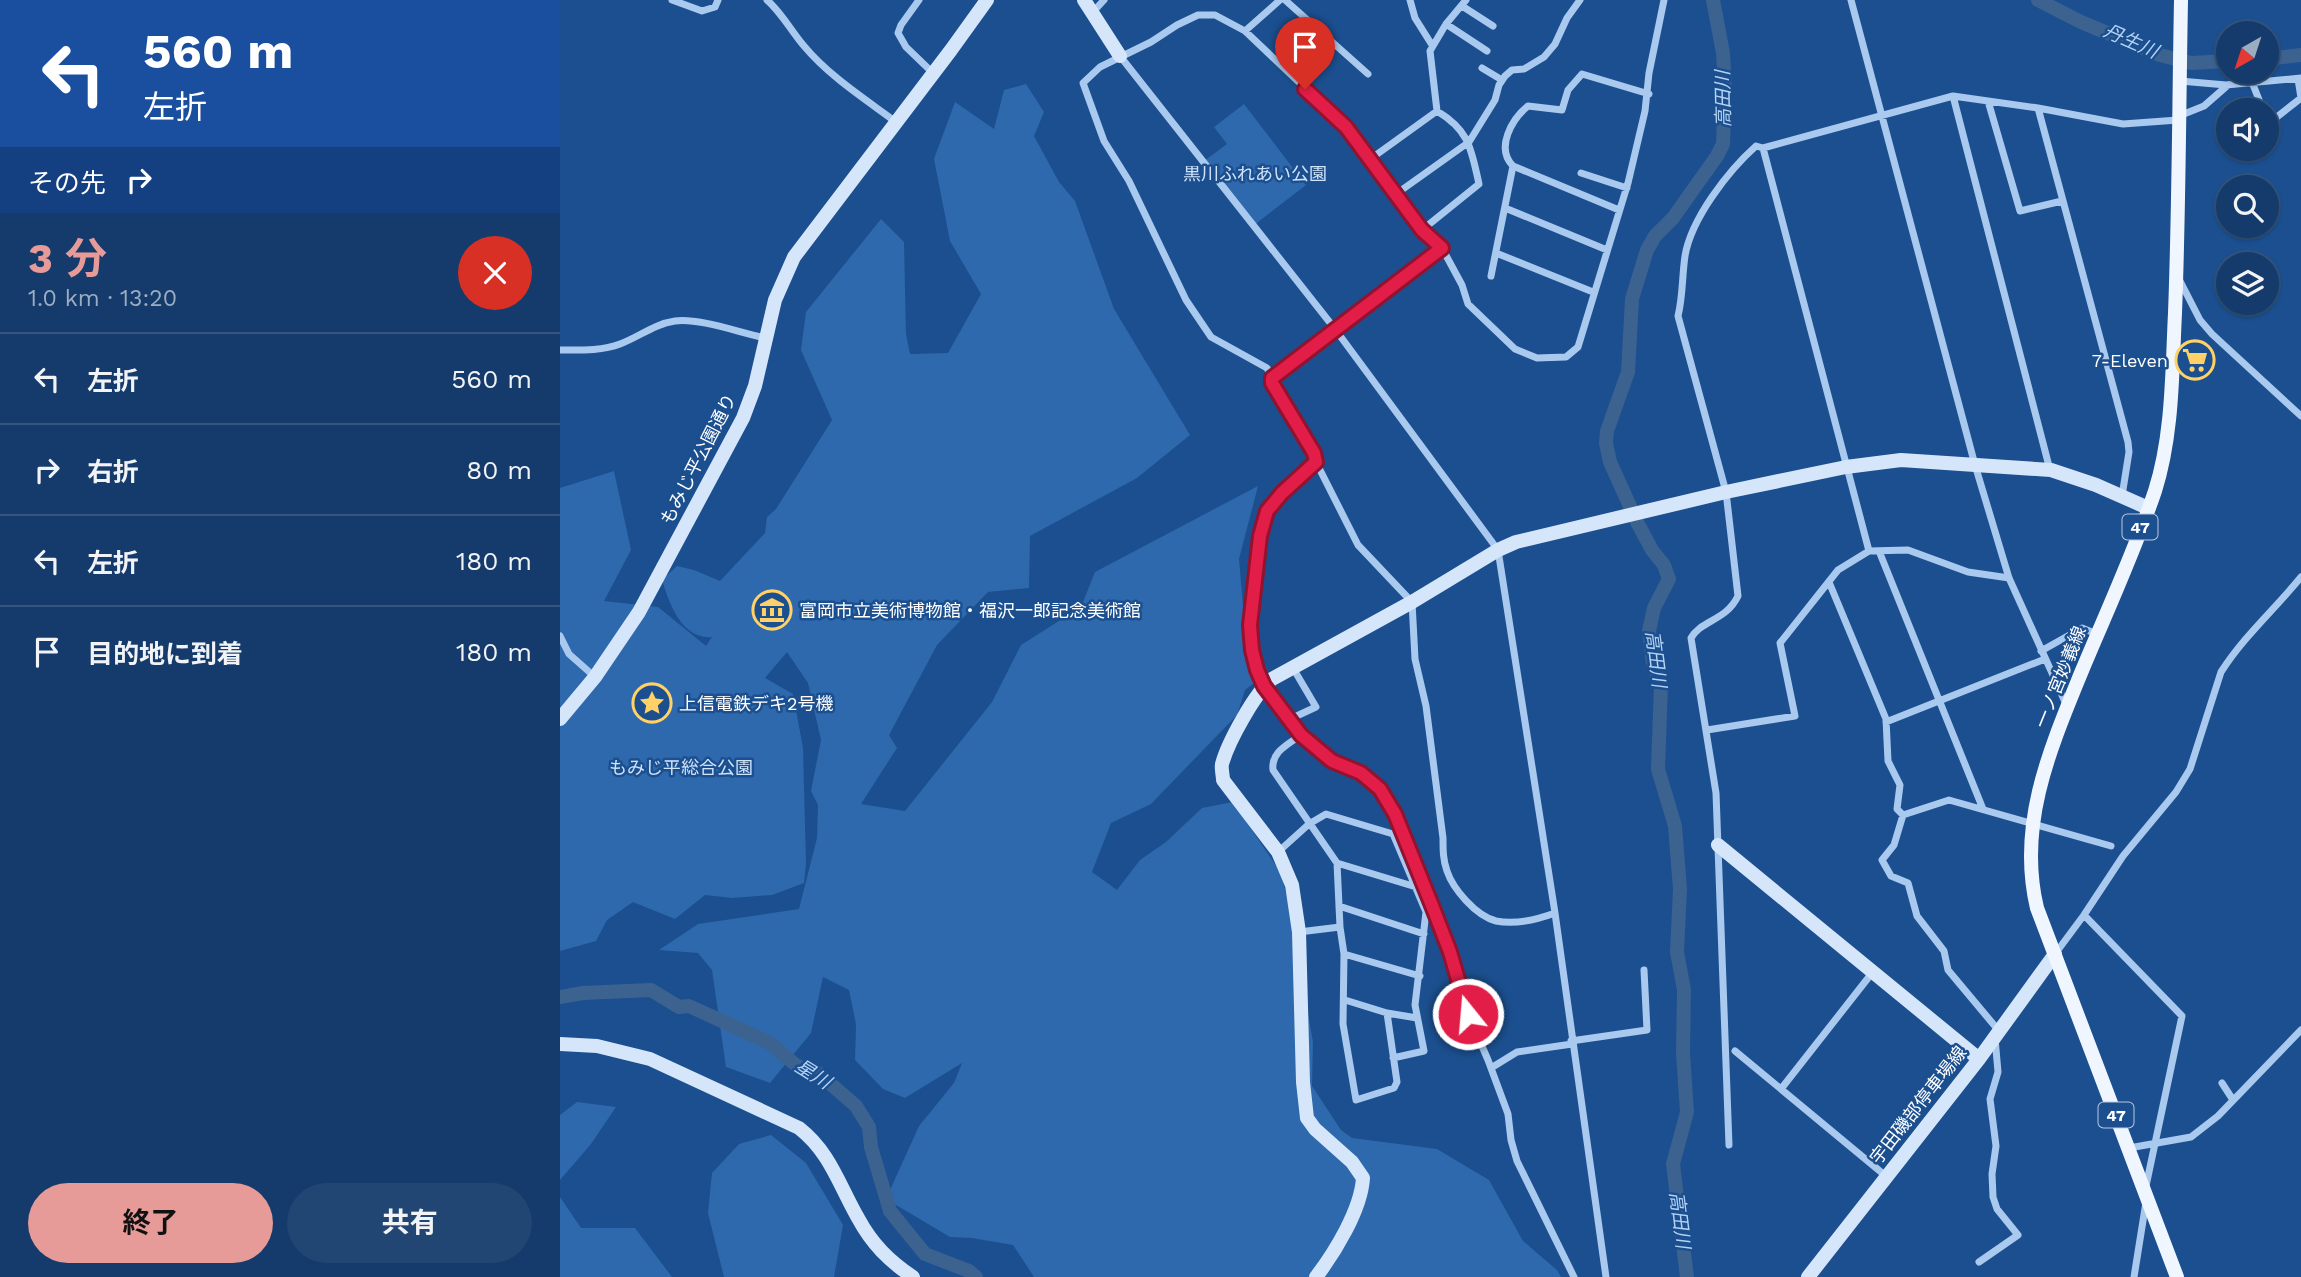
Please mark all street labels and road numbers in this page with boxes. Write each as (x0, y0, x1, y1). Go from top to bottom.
street label: もみじ平公園通り (656, 390, 740, 528)
road number: 47 (2122, 514, 2158, 540)
street label: 一ノ宮妙義線 (2030, 623, 2090, 731)
street label: 宇田磯部停車場線 (1865, 1042, 1971, 1168)
road number: 47 (2098, 1102, 2134, 1128)

